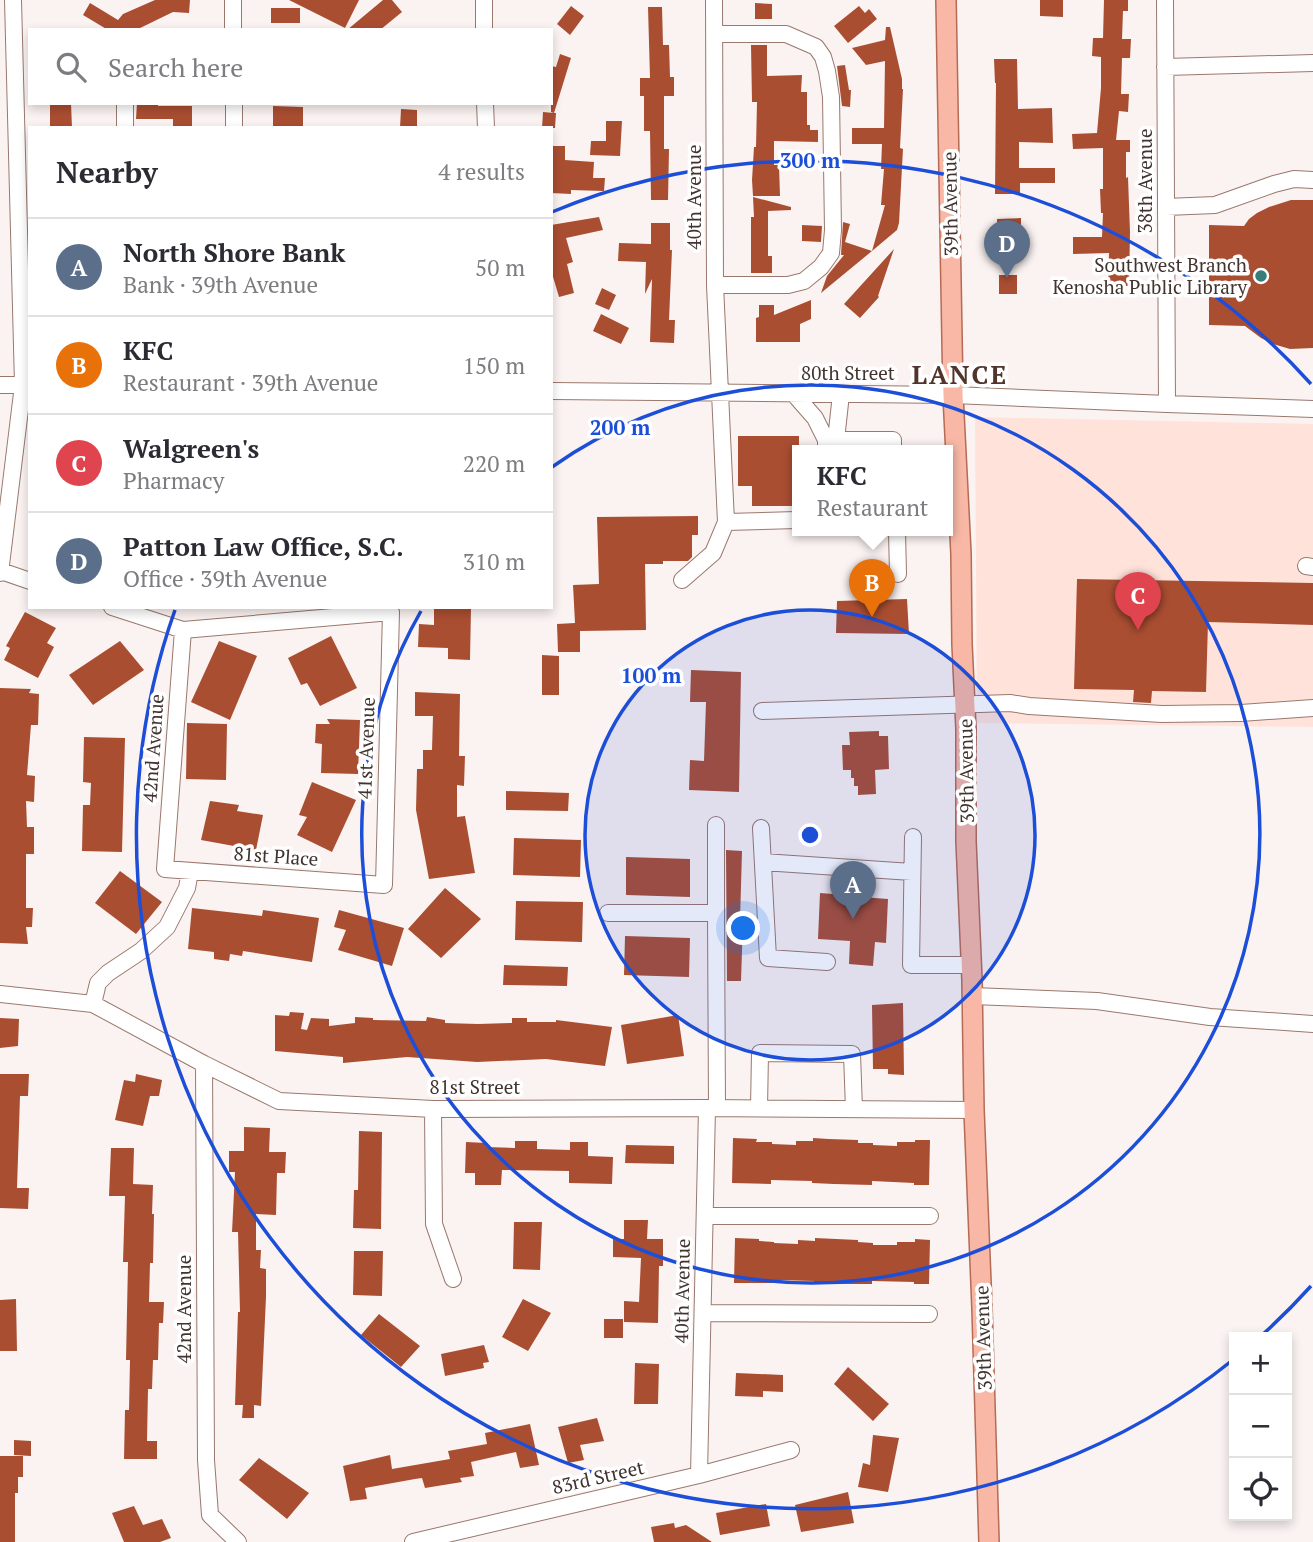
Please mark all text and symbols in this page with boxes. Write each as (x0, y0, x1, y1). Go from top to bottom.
search box (28, 28, 553, 105)
icon: search (52, 48, 90, 86)
text: Search here (108, 50, 243, 84)
street label: 38th Avenue (1132, 129, 1157, 233)
street label: 40th Avenue (681, 145, 706, 249)
text: 300 m (780, 146, 841, 174)
street label: 39th Avenue (936, 151, 963, 257)
text: Nearby (56, 152, 158, 192)
text: 4 results (438, 156, 525, 187)
pin: D (984, 220, 1030, 278)
text: North Shore Bank (123, 235, 345, 269)
text: A (71, 252, 87, 283)
text: 50 m (475, 252, 525, 283)
place label: Southwest Branch Kenosha Public Library (1053, 252, 1247, 299)
marker: Southwest Branch Kenosha Public Library (1253, 268, 1269, 284)
text: Bank · 39th Avenue (123, 269, 318, 300)
text: KFC (123, 333, 173, 367)
text: B (72, 350, 86, 381)
text: 150 m (463, 350, 525, 381)
district label: LANCE (912, 357, 1008, 391)
street label: 80th Street (801, 360, 895, 385)
text: Restaurant · 39th Avenue (123, 367, 378, 398)
text: 200 m (590, 413, 651, 441)
text: Walgreen's (123, 431, 259, 465)
popup (792, 445, 953, 536)
text: C (72, 448, 87, 479)
text: 220 m (463, 448, 525, 479)
text: KFC (817, 458, 867, 492)
text: Pharmacy (123, 465, 224, 496)
text: Restaurant (817, 492, 928, 523)
text: Patton Law Office, S.C. (123, 529, 404, 563)
text: D (71, 546, 87, 577)
text: 310 m (463, 546, 525, 577)
pin: B (849, 559, 895, 617)
text: Office · 39th Avenue (123, 563, 327, 594)
pin: C (1115, 572, 1161, 630)
text: 100 m (621, 661, 682, 689)
street label: 42nd Avenue (136, 693, 169, 803)
street label: 41st Avenue (351, 697, 380, 799)
street label: 39th Avenue (952, 718, 979, 824)
centre of rings (798, 823, 822, 847)
street label: 81st Place (233, 840, 319, 871)
pin: A (830, 861, 876, 919)
your location (726, 911, 760, 945)
street label: 81st Street (430, 1074, 520, 1099)
street label: 40th Avenue (668, 1238, 695, 1344)
street label: 42nd Avenue (171, 1255, 196, 1363)
street label: 39th Avenue (968, 1285, 997, 1391)
map controls (1229, 1332, 1292, 1521)
button: + (1229, 1332, 1292, 1395)
button: − (1229, 1395, 1292, 1458)
street label: 83rd Street (550, 1454, 646, 1499)
button: locate (1229, 1458, 1292, 1521)

